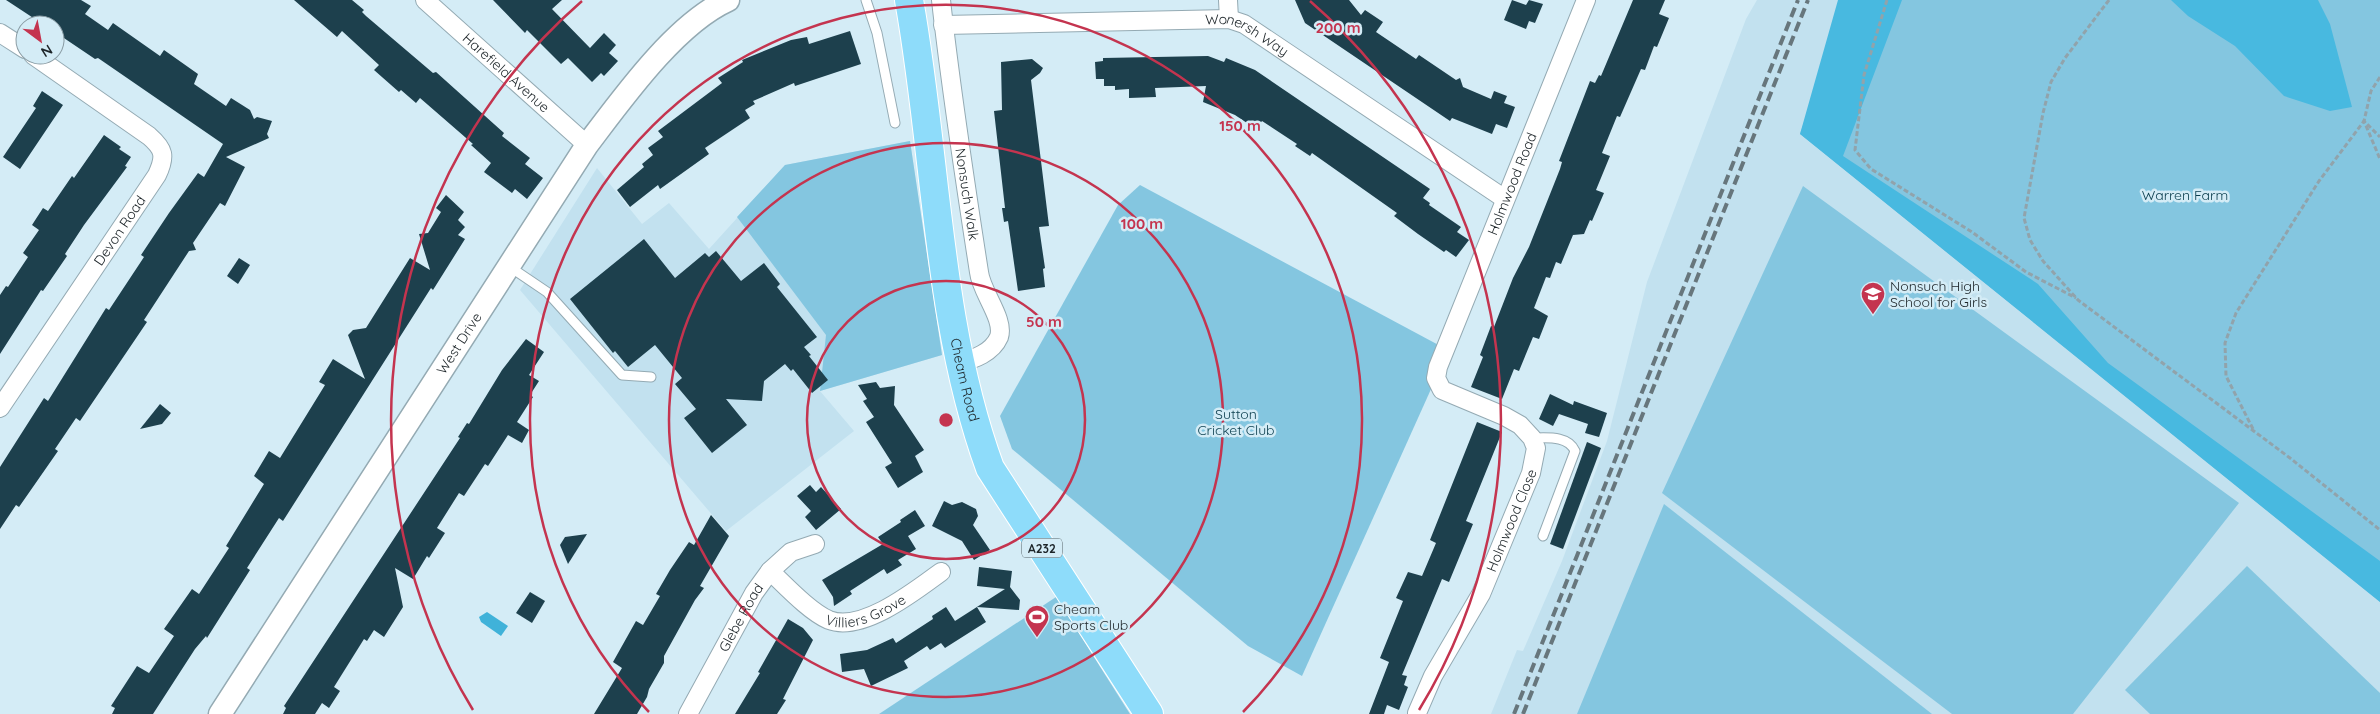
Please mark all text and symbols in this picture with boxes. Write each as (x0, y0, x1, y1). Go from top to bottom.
street label: Wonersh Way (1205, 10, 1292, 60)
north arrow (15, 15, 65, 65)
text: 200 m (1316, 18, 1361, 37)
street label: Harefield Avenue (459, 29, 554, 116)
text: N (38, 41, 56, 61)
text: 150 m (1219, 116, 1261, 135)
street label: Holmwood Road (1483, 130, 1541, 238)
street label: Nonsuch Walk (951, 147, 983, 242)
park label: Warren Farm (2142, 186, 2228, 204)
street label: Devon Road (90, 192, 150, 269)
text: 100 m (1121, 214, 1163, 233)
place label: Nonsuch High School for Girls (1890, 277, 1987, 311)
school or university icon: Nonsuch High School for Girls (1860, 281, 1886, 315)
street label: West Drive (432, 309, 486, 378)
text: 50 m (1026, 312, 1062, 331)
street label: Cheam Road (947, 337, 983, 423)
park label: Sutton Cricket Club (1197, 405, 1275, 439)
centre of rings (937, 411, 955, 429)
street label: Holmwood Close (1482, 466, 1541, 574)
road number: A232 (1022, 538, 1062, 558)
street label: Glebe Road (715, 580, 767, 655)
street label: Villiers Grove (823, 590, 909, 631)
place label: Cheam Sports Club (1054, 600, 1128, 634)
sports icon: Cheam Sports Club (1024, 604, 1050, 638)

